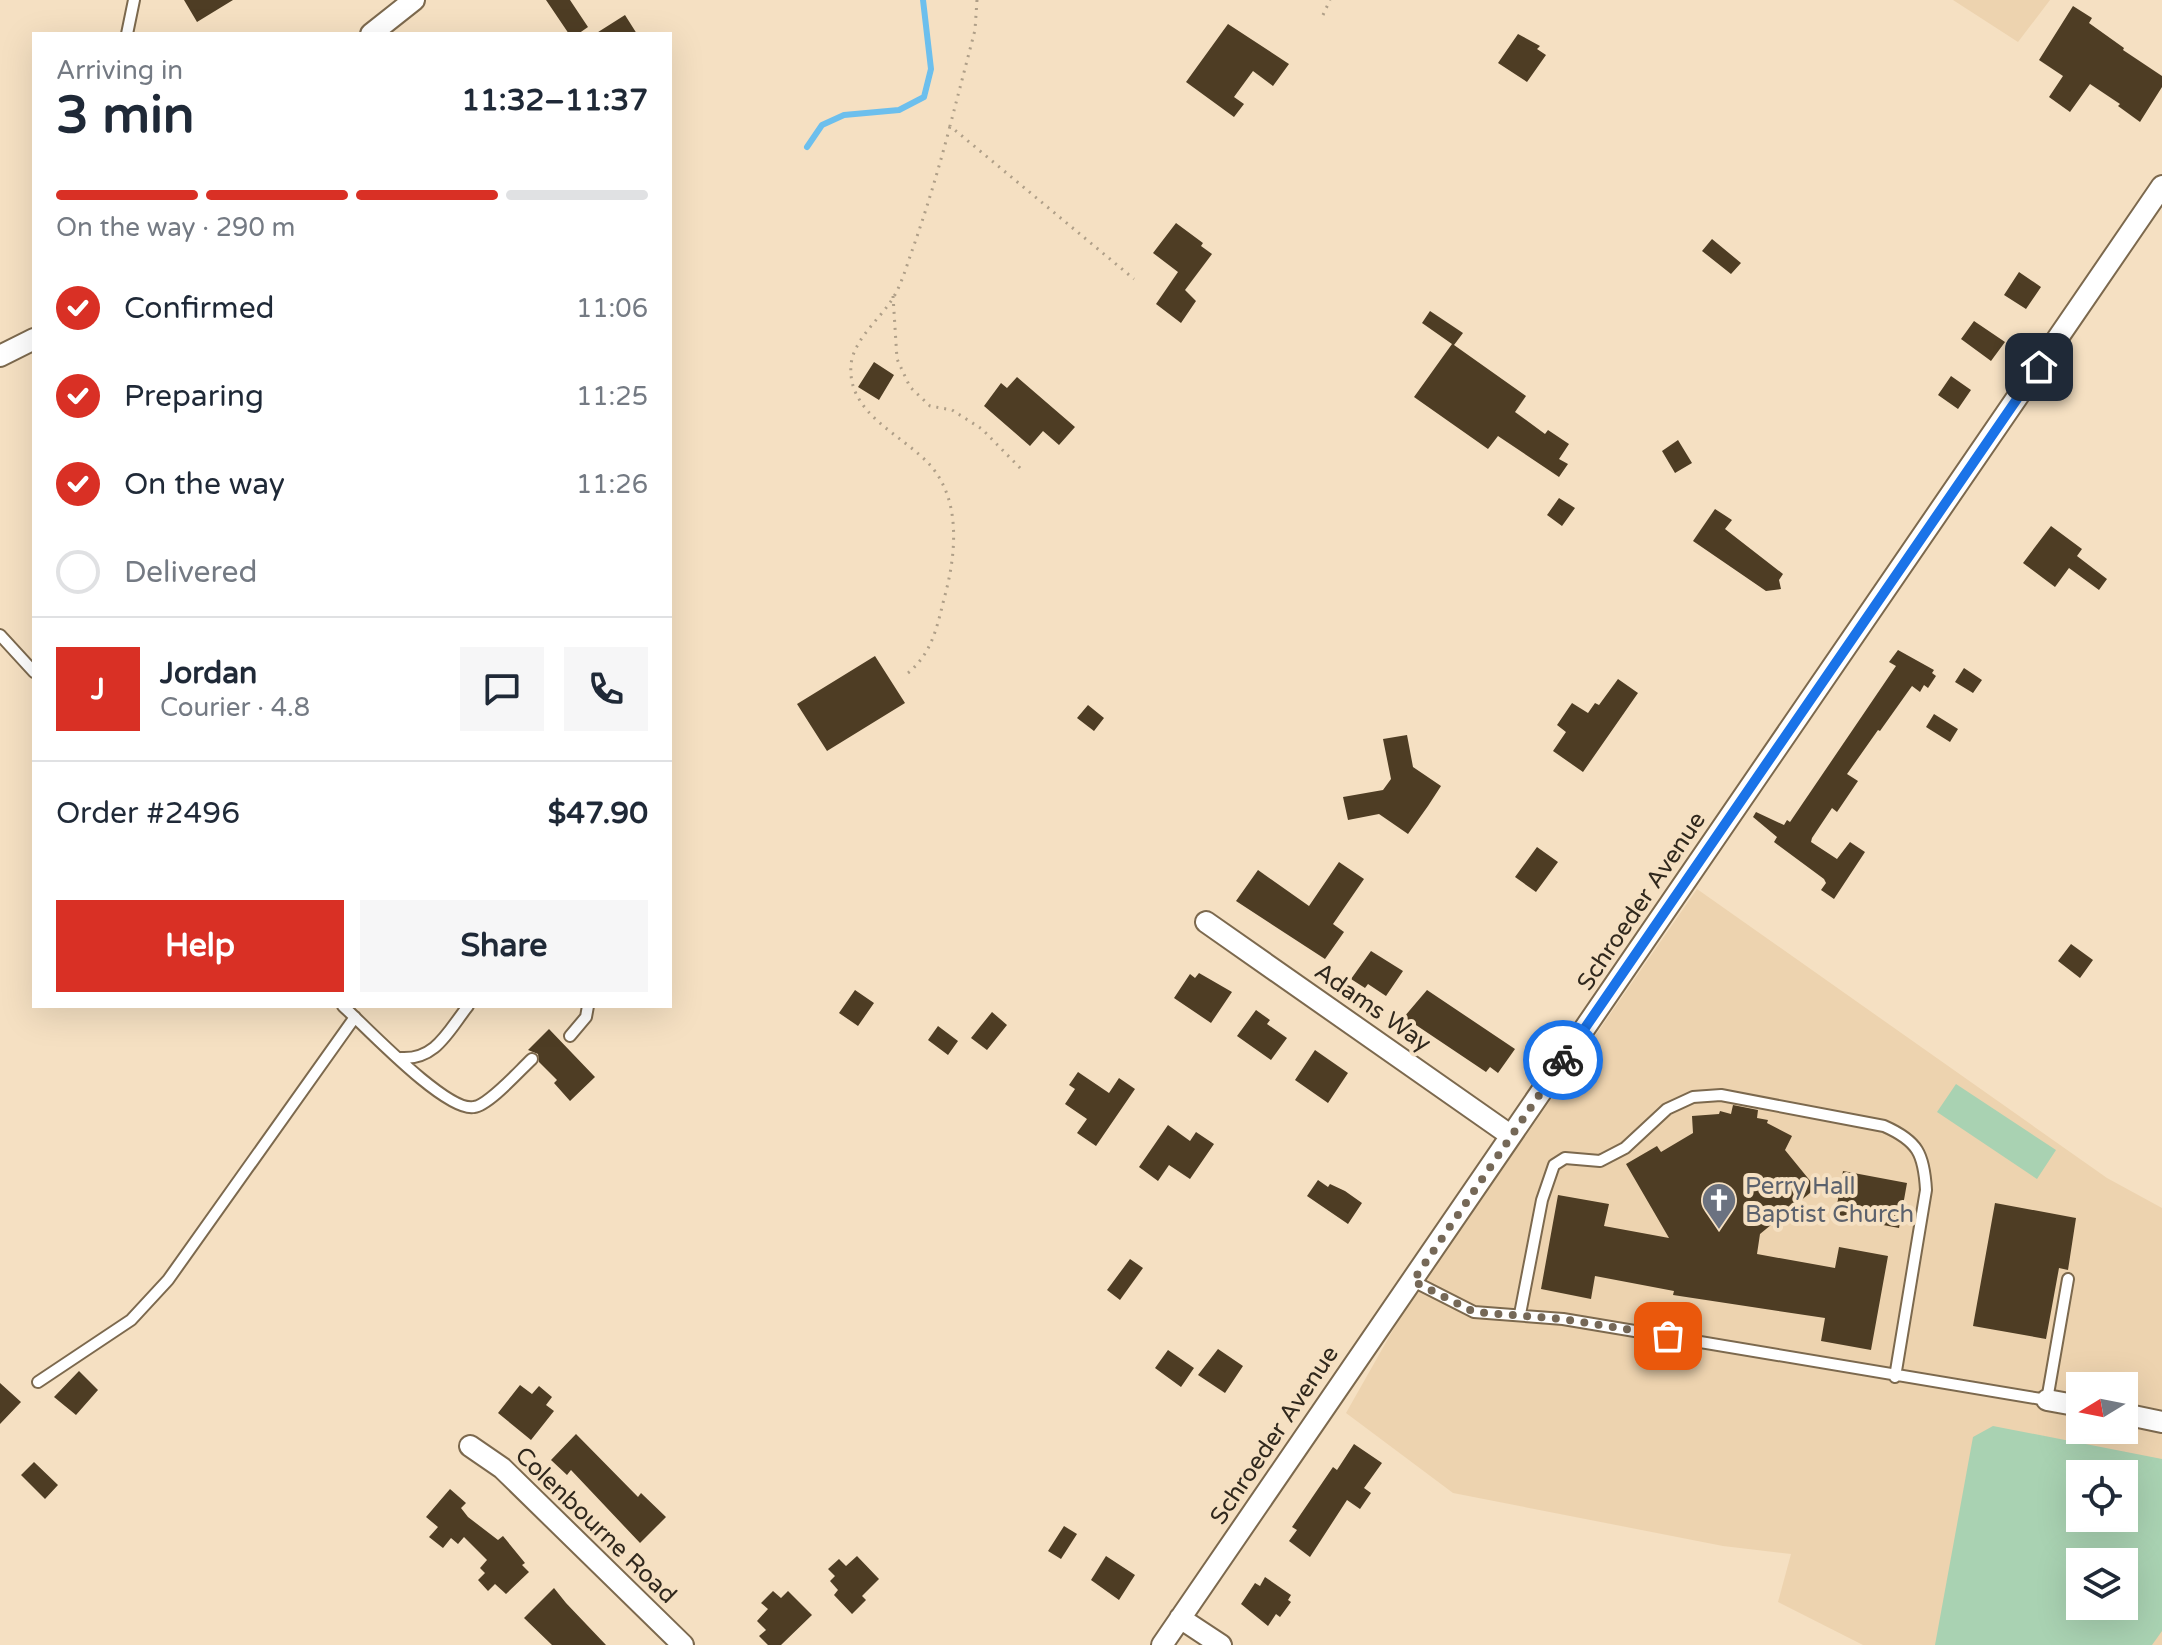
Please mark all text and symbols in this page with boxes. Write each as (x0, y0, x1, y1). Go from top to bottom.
text: Arriving in (56, 55, 183, 86)
text: 11:32–11:37 (461, 82, 648, 119)
text: 3 min (56, 84, 195, 147)
text: On the way · 290 m (56, 212, 295, 243)
icon: check (56, 286, 100, 330)
text: Confirmed (124, 290, 275, 327)
text: 11:06 (576, 293, 648, 324)
pin (2005, 333, 2073, 401)
icon: home (2017, 345, 2061, 389)
icon: check (56, 374, 100, 418)
text: Preparing (124, 378, 264, 415)
text: 11:25 (576, 381, 648, 412)
icon: check (56, 462, 100, 506)
text: On the way (124, 466, 285, 503)
text: 11:26 (576, 469, 648, 500)
text: Delivered (124, 554, 258, 591)
button: chat (460, 647, 544, 731)
button: phone (564, 647, 648, 731)
text: Jordan (160, 655, 257, 692)
text: J (91, 671, 105, 708)
text: Courier · 4.8 (160, 692, 310, 723)
text: Order #2496 (56, 795, 240, 832)
text: $47.90 (548, 795, 648, 832)
street label: Schroeder Avenue (1571, 806, 1712, 996)
button: Help (56, 900, 344, 992)
button: Share (360, 900, 648, 992)
street label: Adams Way (1309, 957, 1437, 1058)
courier (1523, 1020, 1603, 1100)
icon: bike (1541, 1038, 1585, 1082)
place label: Perry Hall Baptist Church (1745, 1172, 1914, 1229)
church icon: Perry Hall Baptist Church (1700, 1181, 1738, 1231)
pin (1634, 1302, 1702, 1370)
icon: bag (1646, 1314, 1690, 1358)
street label: Schroeder Avenue (1204, 1340, 1345, 1530)
north arrow (2066, 1372, 2138, 1444)
map controls (2066, 1372, 2138, 1620)
street label: Colenbourne Road (509, 1441, 682, 1610)
button: locate (2066, 1460, 2138, 1532)
button: layers (2066, 1548, 2138, 1620)

